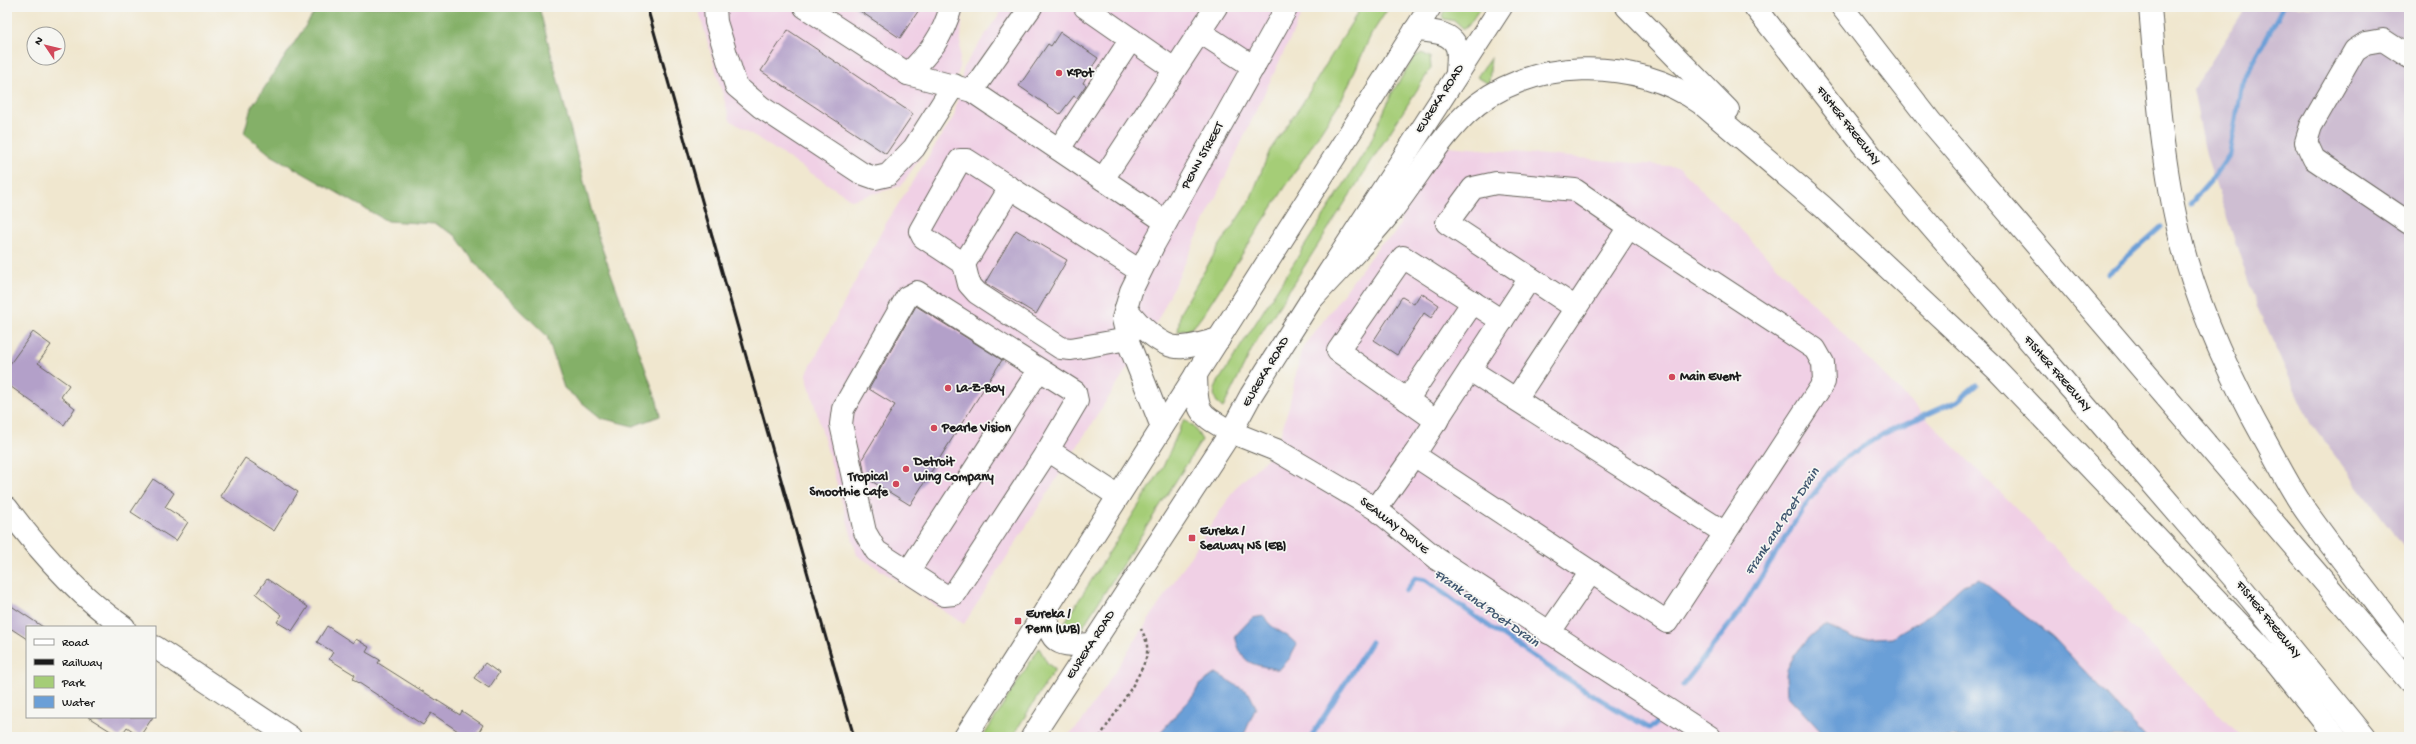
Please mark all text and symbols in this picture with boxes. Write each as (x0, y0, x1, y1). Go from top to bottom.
north arrow (26, 26, 66, 66)
text: N (32, 35, 46, 48)
street label: EUREKA ROAD (1412, 61, 1468, 136)
place label: KPot (1066, 66, 1095, 81)
marker: KPot (1054, 68, 1064, 78)
street label: FISHER FREEWAY (1812, 83, 1883, 168)
street label: PENN STREET (1178, 119, 1228, 193)
street label: FISHER FREEWAY (2019, 332, 2094, 415)
street label: EUREKA ROAD (1239, 334, 1293, 410)
place label: Main Event (1680, 370, 1742, 385)
marker: Main Event (1667, 372, 1677, 382)
place label: La-Z-Boy (956, 381, 1005, 396)
marker: La-Z-Boy (943, 383, 953, 393)
place label: Pearle Vision (941, 421, 1012, 436)
marker: Pearle Vision (929, 423, 939, 433)
place label: Detroit Wing Company (913, 455, 994, 486)
marker: Detroit Wing Company (901, 464, 911, 474)
water label: Frank and Poet Drain (1742, 465, 1824, 579)
place label: Tropical Smoothie Cafe (809, 470, 889, 500)
marker: Tropical Smoothie Cafe (891, 479, 901, 489)
street label: SEAWAY DRIVE (1357, 494, 1432, 558)
place label: Eureka / Seaway NS (EB) (1200, 524, 1286, 554)
marker: Eureka / Seaway NS (EB) (1187, 533, 1197, 543)
water label: Frank and Poet Drain (1430, 566, 1542, 652)
street label: FISHER FREEWAY (2231, 577, 2304, 662)
place label: Eureka / Penn (WB) (1025, 607, 1080, 637)
street label: EUREKA ROAD (1063, 607, 1119, 682)
marker: Eureka / Penn (WB) (1013, 616, 1023, 626)
legend (26, 626, 156, 718)
text: Road (62, 637, 89, 651)
text: Railway (62, 657, 102, 671)
text: Park (61, 677, 87, 691)
text: Water (62, 697, 96, 711)

